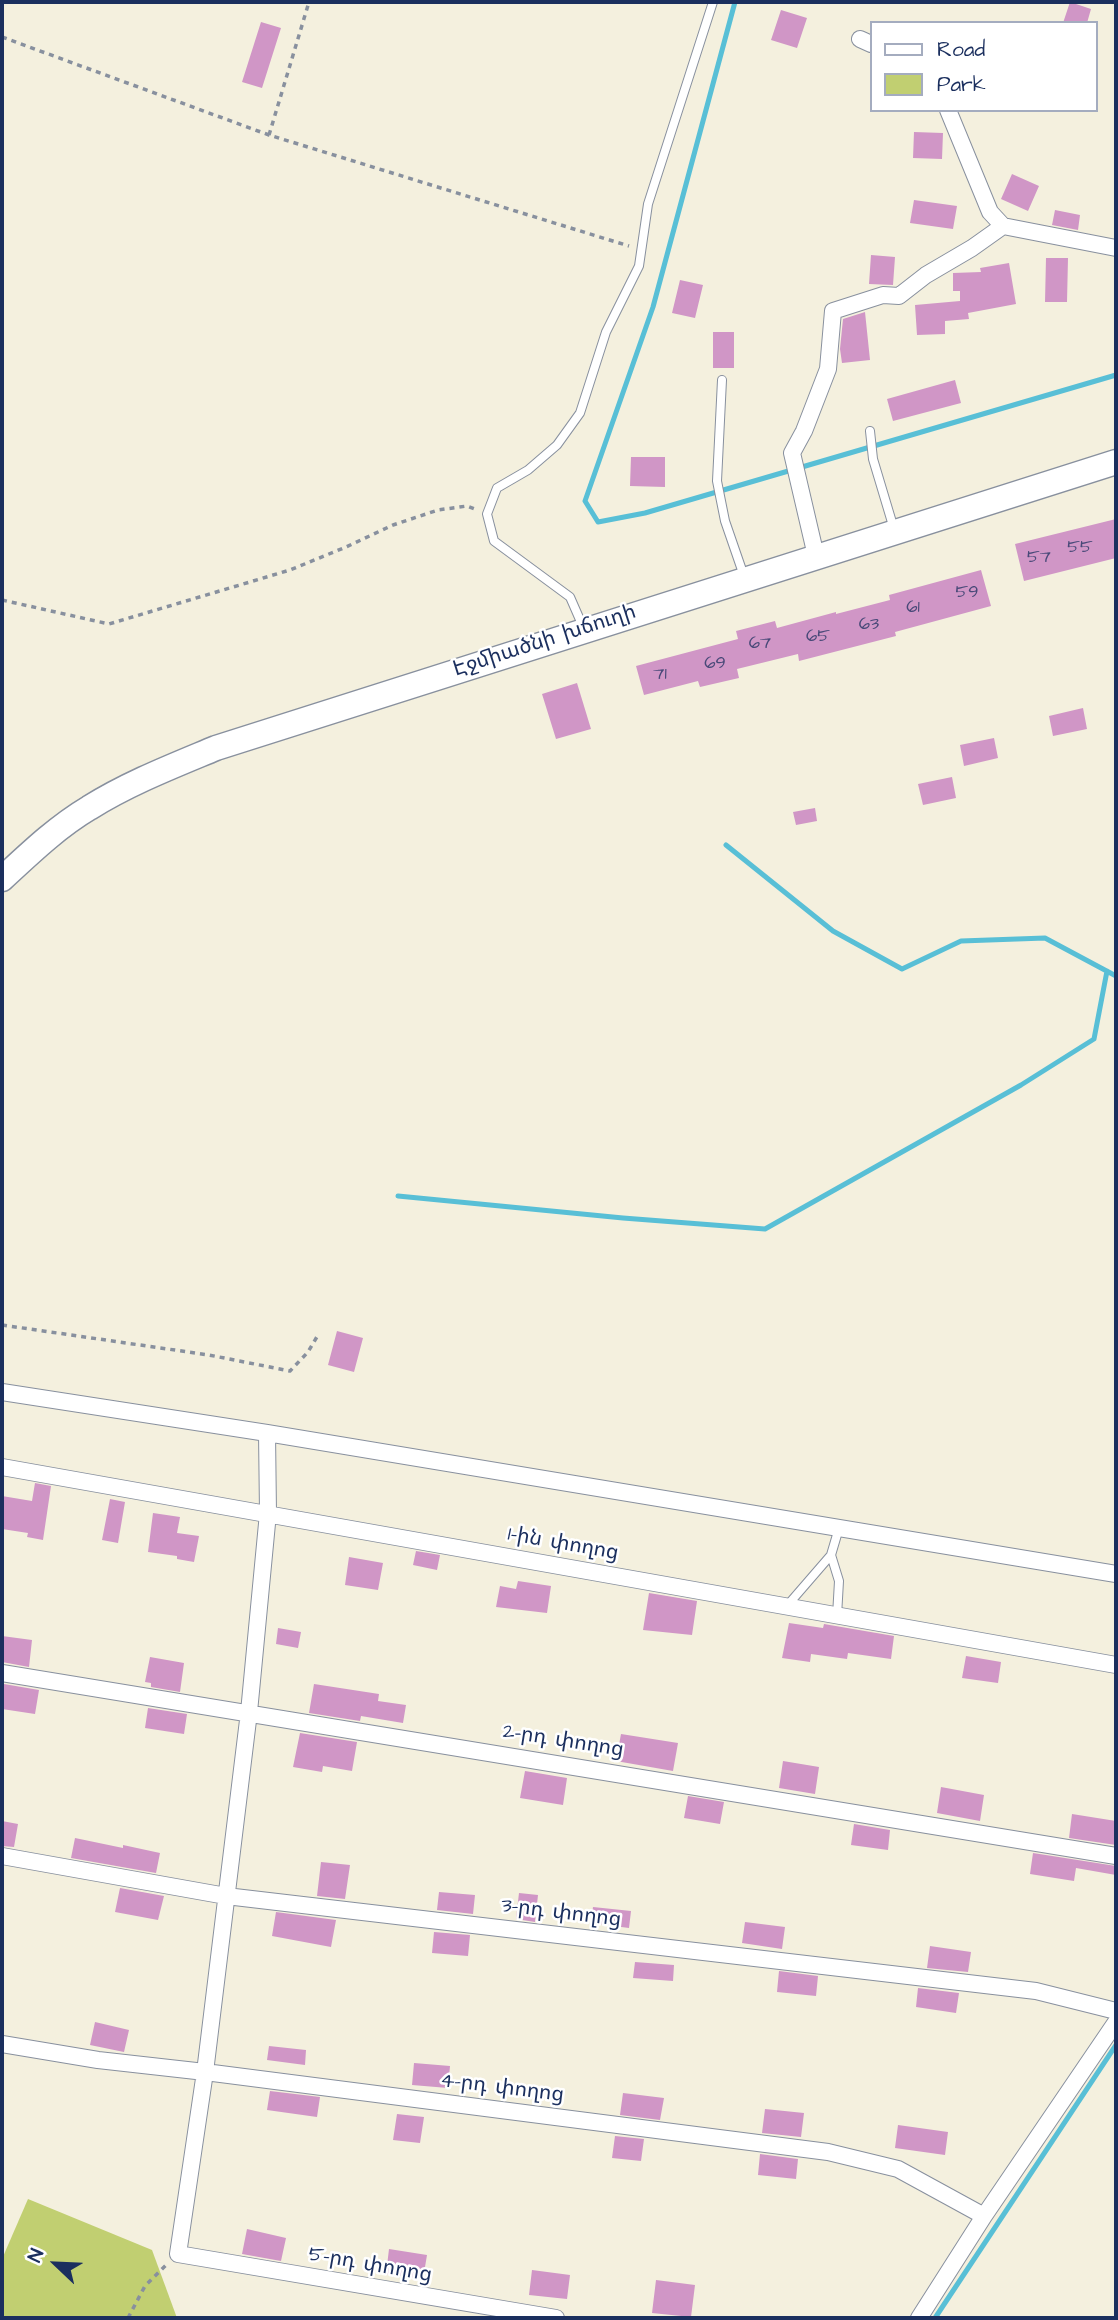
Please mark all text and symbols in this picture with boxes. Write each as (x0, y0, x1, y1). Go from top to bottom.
legend (870, 21, 1097, 112)
text: Road (937, 35, 985, 64)
text: Park (937, 70, 986, 99)
house number: 55 (1067, 537, 1093, 559)
house number: 57 (1027, 547, 1051, 569)
house number: 59 (956, 582, 978, 604)
house number: 61 (906, 597, 920, 619)
street label: Էջմիածնի խճուղի (450, 601, 640, 683)
house number: 63 (859, 614, 879, 636)
house number: 65 (806, 626, 830, 648)
house number: 67 (749, 633, 771, 655)
house number: 69 (704, 653, 726, 675)
house number: 71 (653, 664, 667, 686)
street label: 1-ին փողոց (506, 1523, 620, 1567)
street label: 2-րդ փողոց (501, 1720, 625, 1764)
street label: 3-րդ փողոց (499, 1894, 623, 1934)
street label: 4-րդ փողոց (439, 2069, 565, 2109)
north arrow (21, 2229, 91, 2299)
street label: 5-րդ փողոց (306, 2243, 434, 2289)
text: N (21, 2245, 51, 2266)

